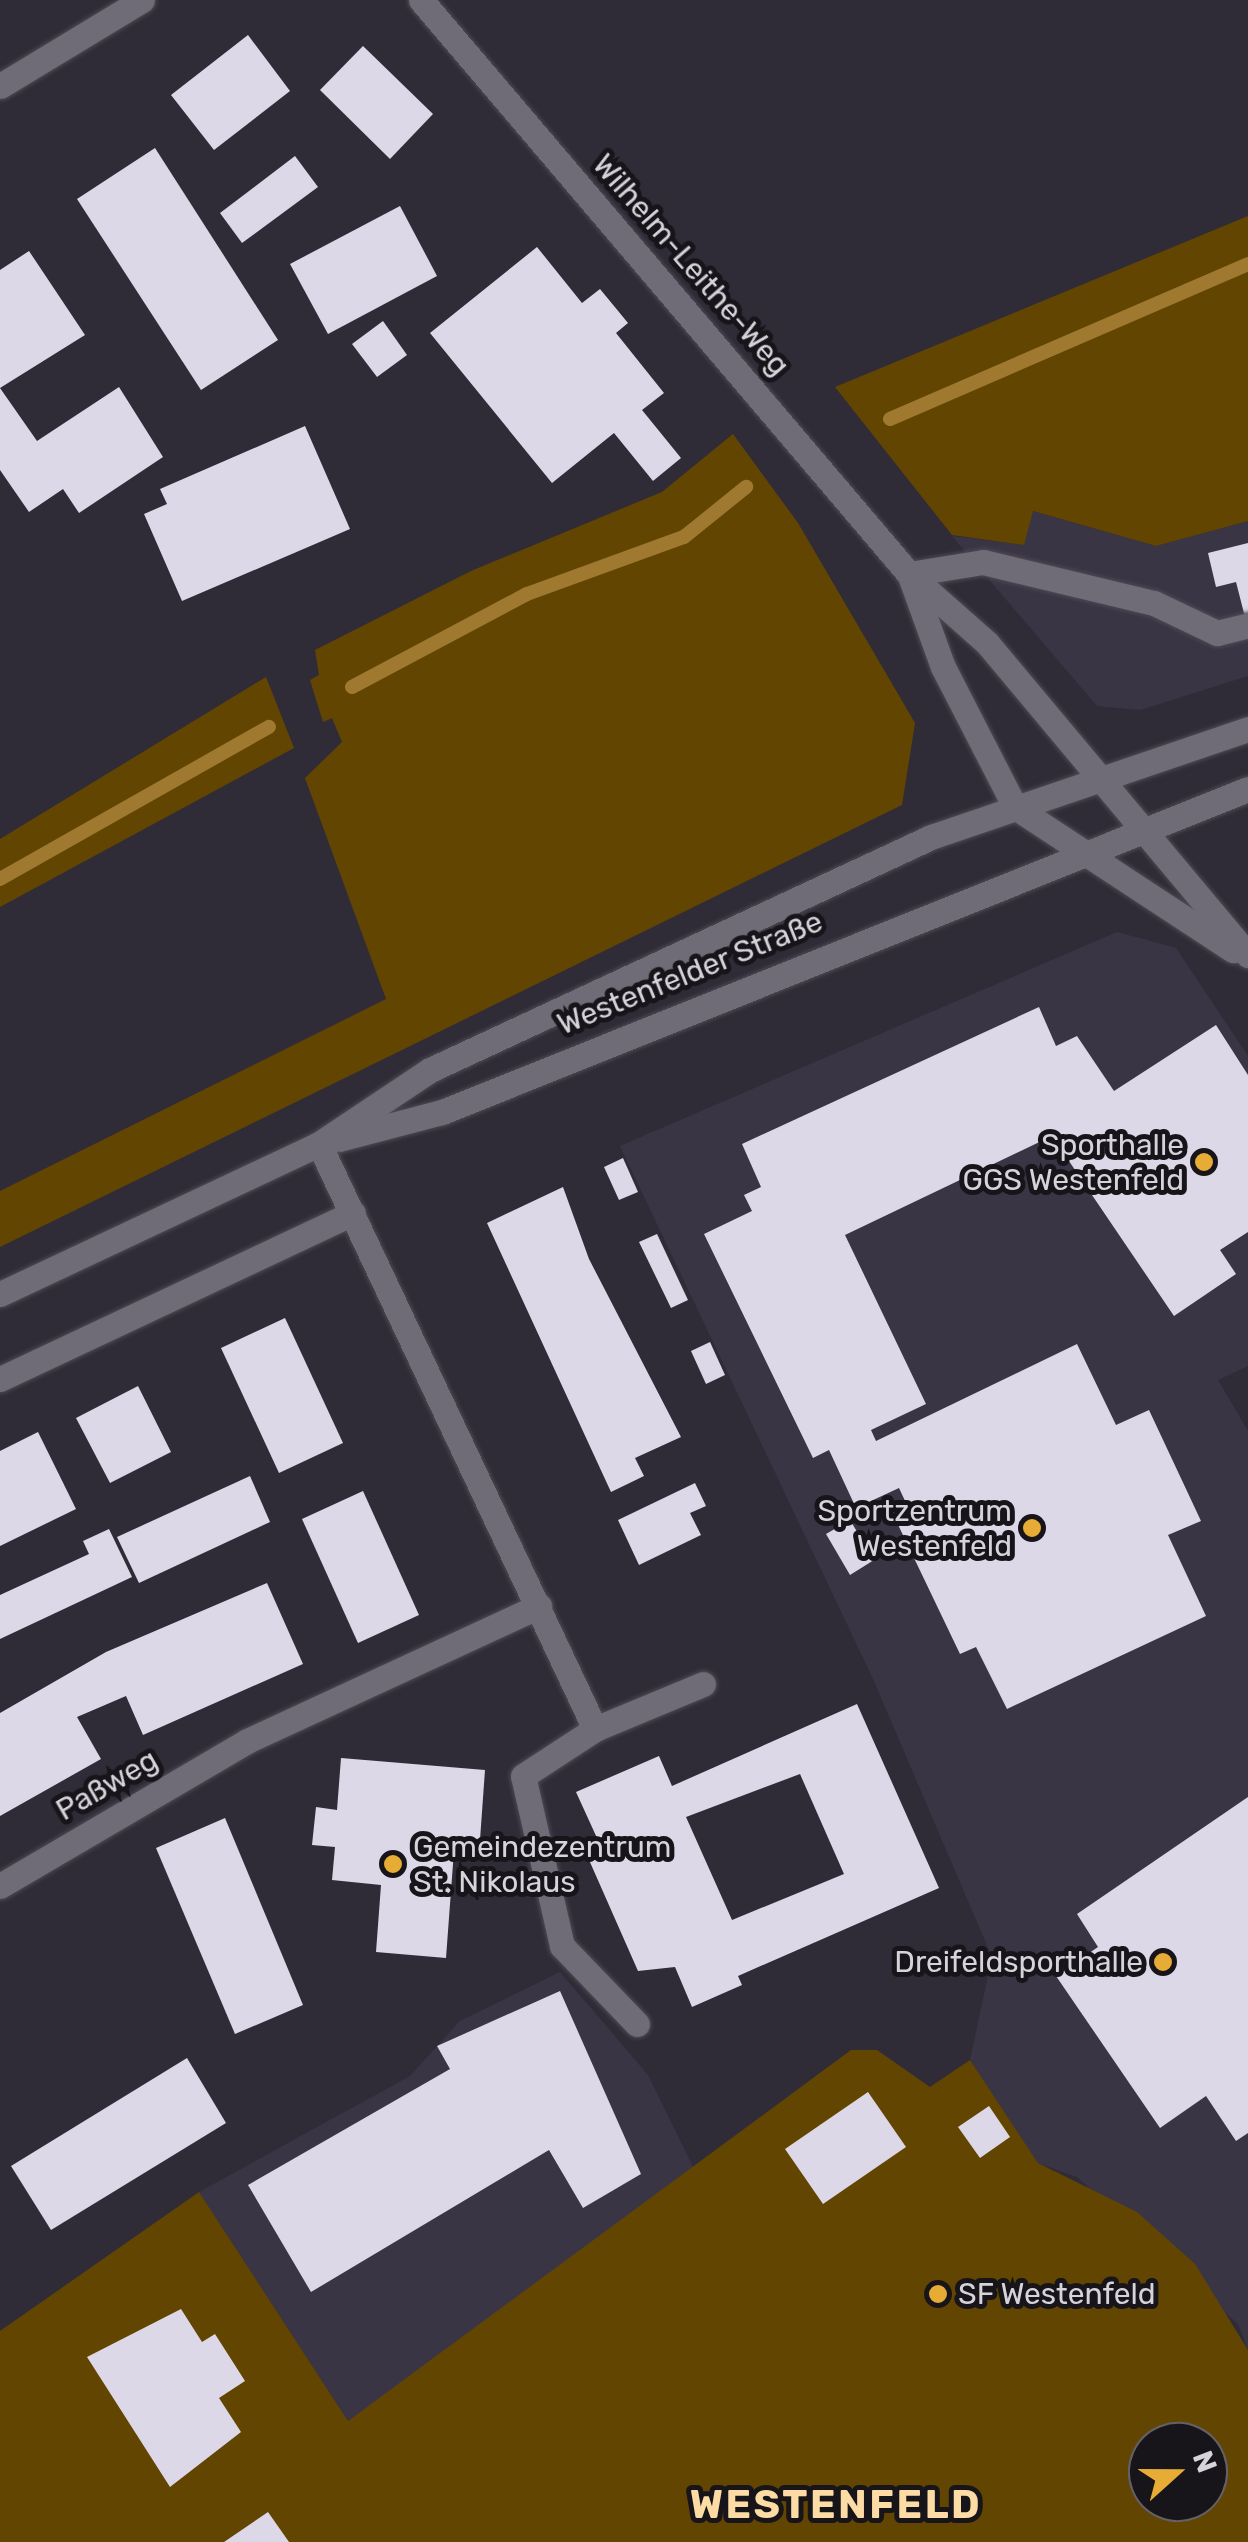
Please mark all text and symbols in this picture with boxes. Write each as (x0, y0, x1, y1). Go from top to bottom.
street label: Wilhelm-Leithe-Weg (585, 147, 797, 383)
street label: Westenfelder Straße (552, 903, 828, 1043)
place label: Sporthalle GGS Westenfeld (962, 1127, 1184, 1198)
marker: Sporthalle GGS Westenfeld (1193, 1151, 1215, 1173)
place label: Sportzentrum Westenfeld (817, 1493, 1012, 1564)
marker: Sportzentrum Westenfeld (1021, 1517, 1043, 1539)
street label: Paßweg (50, 1742, 164, 1828)
place label: Gemeindezentrum St. Nikolaus (413, 1829, 671, 1900)
marker: Gemeindezentrum St. Nikolaus (382, 1853, 404, 1875)
place label: Dreifeldsporthalle (894, 1944, 1143, 1980)
marker: Dreifeldsporthalle (1152, 1951, 1174, 1973)
place label: SF Westenfeld (958, 2276, 1157, 2312)
marker: SF Westenfeld (927, 2283, 949, 2305)
north arrow (1128, 2422, 1228, 2522)
text: N (1186, 2446, 1224, 2477)
district label: WESTENFELD (690, 2481, 982, 2529)

